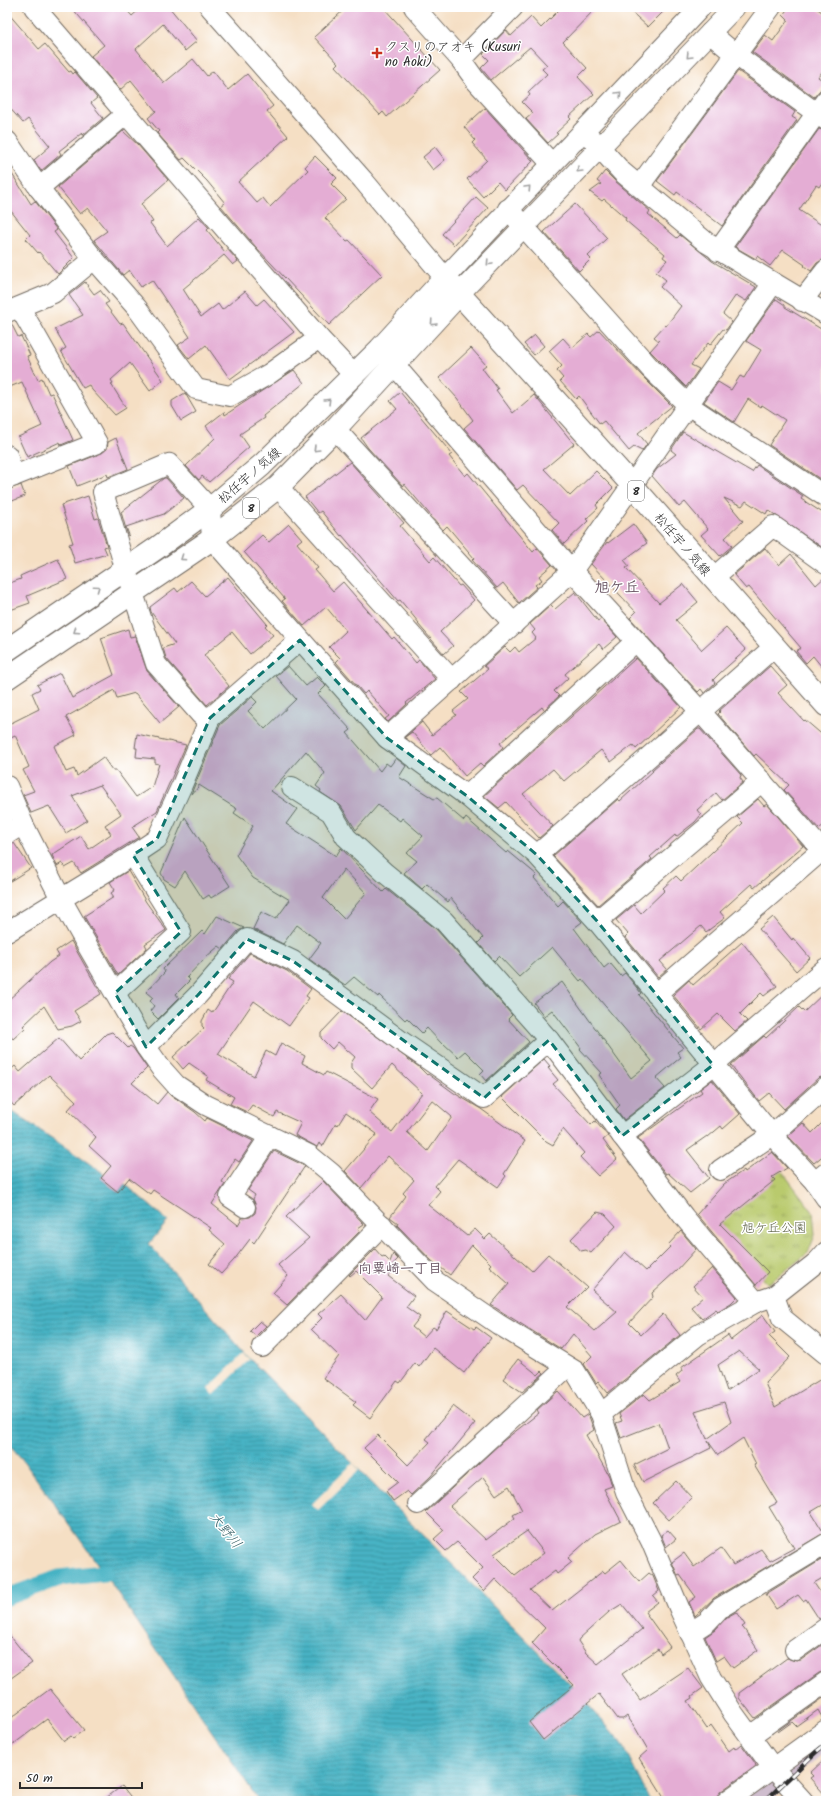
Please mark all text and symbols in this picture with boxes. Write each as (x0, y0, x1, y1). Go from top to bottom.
place label: クスリのアオキ (Kusuri no Aoki) (385, 37, 521, 73)
marker: クスリのアオキ (Kusuri no Aoki) (372, 48, 382, 58)
one-way arrow (686, 51, 693, 59)
one-way arrow (614, 92, 621, 99)
one-way arrow (576, 165, 584, 173)
one-way arrow (524, 185, 531, 193)
one-way arrow (486, 258, 494, 266)
one-way arrow (430, 318, 437, 326)
one-way arrow (323, 398, 331, 406)
street label: 松任宇ノ気線 (214, 442, 287, 510)
one-way arrow (313, 444, 321, 452)
road number: 8 (628, 481, 644, 501)
road number: 8 (243, 498, 259, 518)
street label: 松任宇ノ気線 (648, 509, 716, 582)
one-way arrow (180, 553, 187, 561)
district label: 旭ケ丘 (594, 576, 640, 600)
one-way arrow (93, 585, 100, 593)
one-way arrow (73, 626, 80, 634)
park label: 旭ケ丘公園 (741, 1218, 807, 1239)
district label: 向粟崎一丁目 (358, 1258, 442, 1280)
water label: 大野川 (203, 1507, 247, 1554)
scale bar (20, 1764, 142, 1790)
text: 50 m (26, 1769, 53, 1788)

